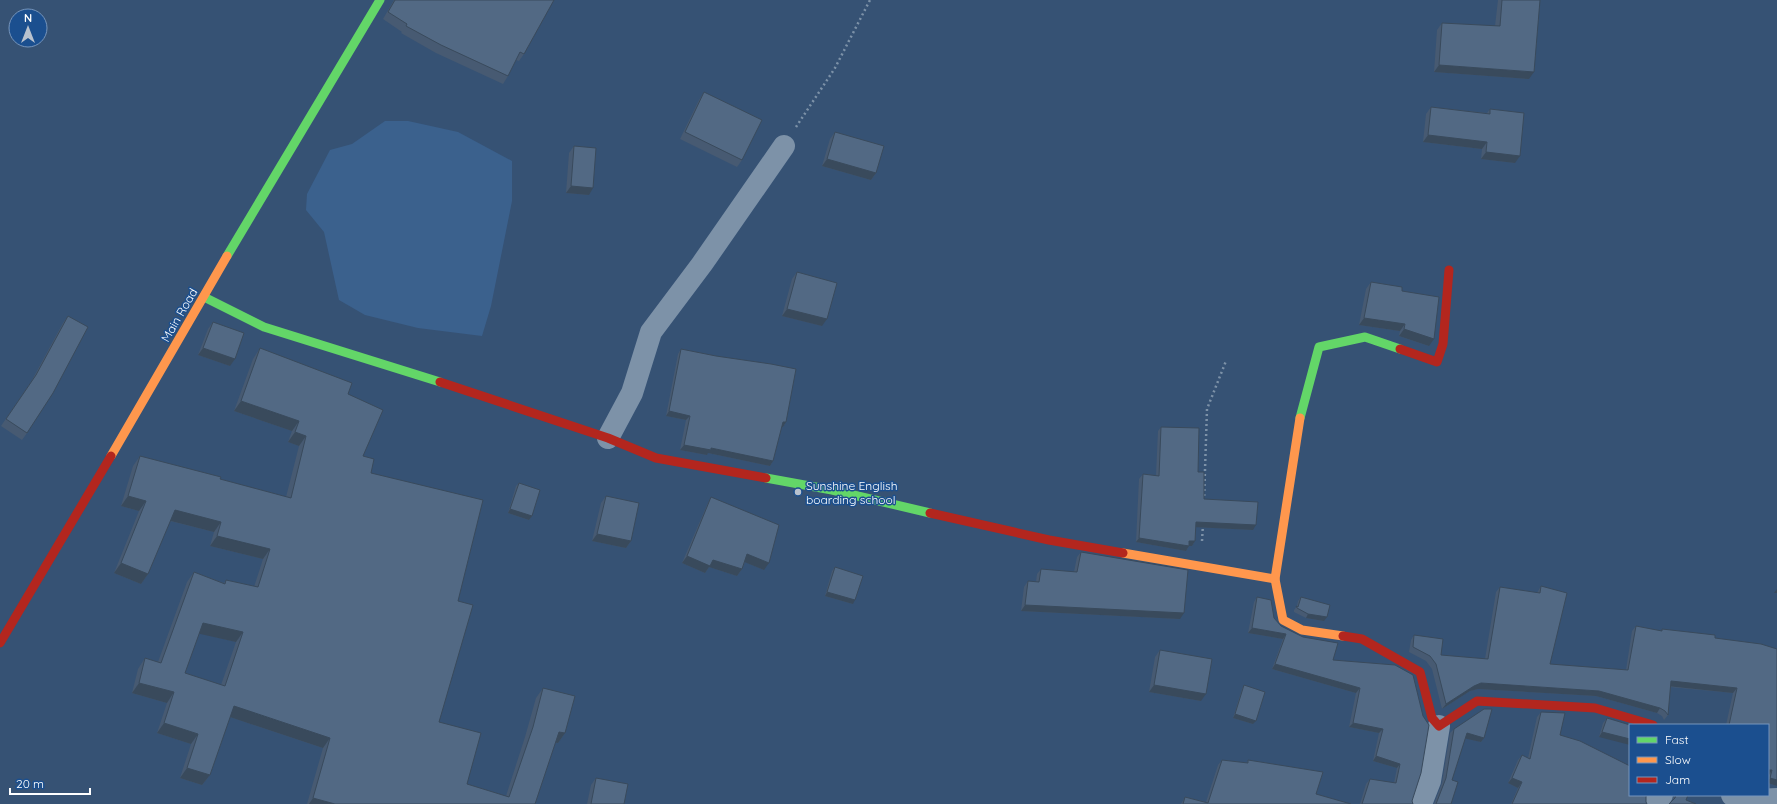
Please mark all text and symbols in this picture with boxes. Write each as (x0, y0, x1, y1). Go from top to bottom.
north arrow (8, 8, 48, 48)
text: N (24, 11, 32, 25)
street label: Main Road (158, 285, 200, 345)
place label: Sunshine English boarding school (806, 478, 898, 507)
marker: Sunshine English boarding school (793, 487, 803, 497)
legend (1629, 724, 1769, 796)
text: Fast (1665, 732, 1689, 747)
text: Slow (1665, 752, 1691, 767)
scale bar (10, 770, 90, 796)
text: Jam (1665, 772, 1690, 787)
text: 20 m (16, 776, 44, 791)

